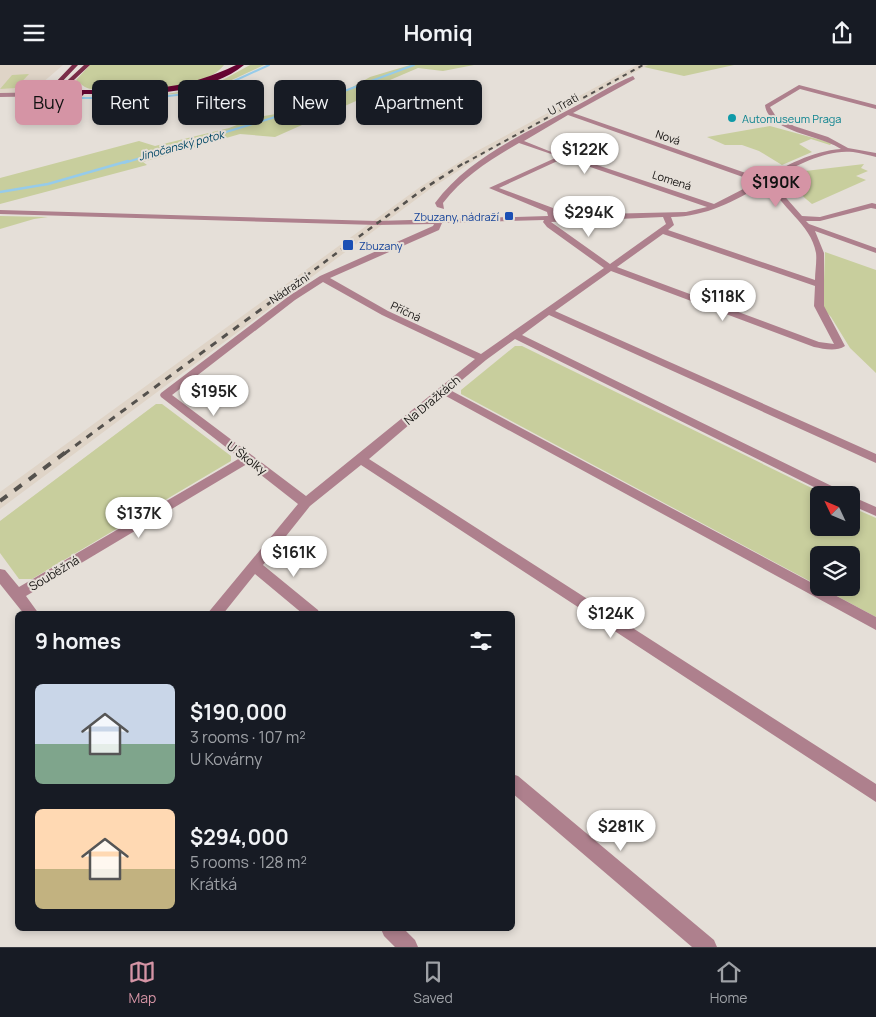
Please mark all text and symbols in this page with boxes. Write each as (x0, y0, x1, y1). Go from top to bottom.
text: Homiq (404, 18, 473, 48)
icon: menu (20, 19, 48, 47)
icon: share (828, 19, 856, 47)
chip: Buy (15, 80, 82, 125)
chip: Rent (92, 80, 168, 125)
chip: Filters (178, 80, 264, 125)
chip: New (274, 80, 346, 125)
chip: Apartment (356, 80, 482, 125)
street label: U Trati (545, 89, 581, 119)
place label: Automuseum Praga (742, 111, 841, 126)
marker: Automuseum Praga (726, 112, 738, 124)
water label: Jinočanský potok (137, 126, 227, 164)
street label: Nová (654, 126, 682, 148)
pin: $122K (550, 133, 620, 175)
text: $122K (562, 138, 608, 160)
pin: $190K (741, 165, 811, 208)
street label: Lomená (651, 167, 693, 193)
text: $190K (752, 171, 800, 193)
pin: $294K (554, 195, 624, 238)
text: $294K (564, 201, 614, 223)
place label: Zbuzany, nádraží (414, 209, 499, 224)
marker: Zbuzany, nádraží (503, 210, 515, 222)
marker: Zbuzany (341, 238, 355, 252)
place label: Zbuzany (359, 238, 403, 253)
street label: Nádražní (266, 269, 312, 307)
pin: $118K (688, 279, 758, 322)
text: $118K (701, 285, 745, 307)
street label: Příčná (388, 297, 424, 325)
street label: Na Dražkách (400, 371, 464, 429)
pin: $195K (179, 375, 249, 417)
text: $195K (191, 380, 237, 402)
street label: U Školky (223, 437, 271, 479)
north arrow (810, 486, 860, 536)
map controls (810, 486, 860, 596)
pin: $137K (104, 497, 174, 539)
text: $137K (116, 502, 162, 524)
pin: $161K (259, 535, 329, 578)
text: $161K (272, 541, 316, 563)
button: layers (810, 546, 860, 596)
street label: Souběžná (26, 551, 82, 595)
pin: $124K (576, 597, 646, 639)
text: $124K (588, 602, 634, 624)
text: 9 homes (35, 627, 121, 655)
icon: filters (467, 627, 495, 655)
text: $190,000 (190, 698, 287, 726)
icon: home (75, 704, 135, 764)
text: 3 rooms · 107 m² (190, 726, 306, 748)
text: U Kovárny (190, 748, 262, 770)
pin: $281K (586, 809, 656, 852)
text: $281K (598, 815, 644, 837)
text: $294,000 (190, 823, 289, 851)
icon: home (75, 829, 135, 889)
text: 5 rooms · 128 m² (190, 851, 307, 873)
text: Krátká (190, 873, 237, 895)
tab: Map (128, 958, 156, 1007)
tab: Saved (413, 958, 453, 1007)
tab: Home (710, 958, 748, 1007)

